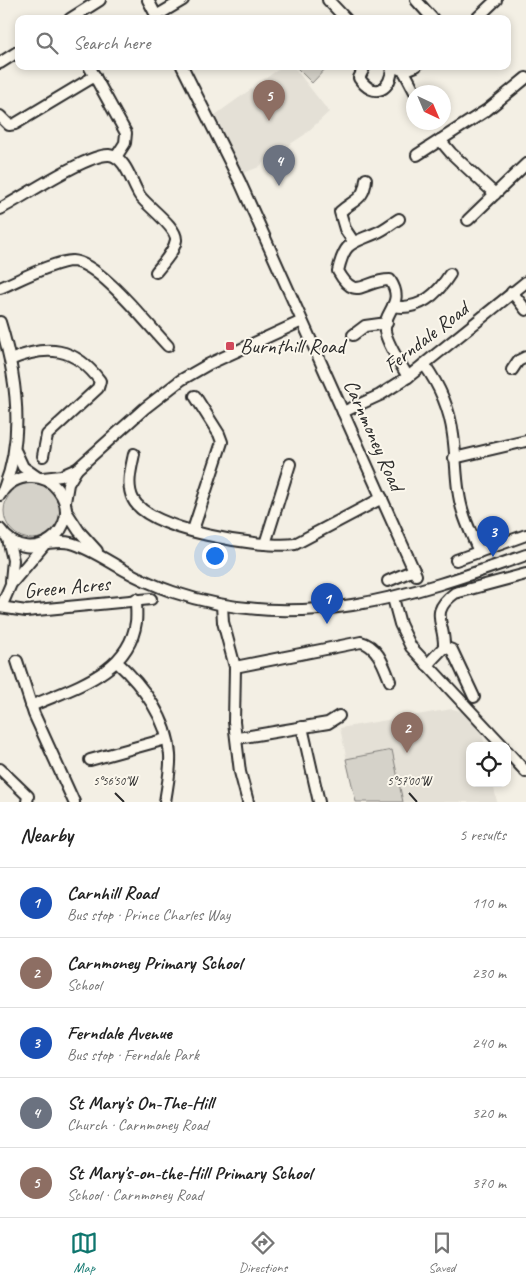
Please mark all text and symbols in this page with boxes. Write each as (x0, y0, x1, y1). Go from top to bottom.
search box (15, 15, 511, 70)
icon: search (33, 29, 61, 57)
text: Search here (73, 31, 150, 55)
pin: 5 (253, 80, 285, 121)
north arrow (406, 85, 451, 130)
pin: 4 (263, 145, 295, 186)
street label: Ferndale Road (378, 294, 476, 378)
place label: Burnthill Road (240, 333, 348, 359)
marker: Burnthill Road (224, 340, 236, 352)
street label: Carnmoney Road (338, 375, 411, 497)
pin: 3 (477, 516, 509, 557)
your location (202, 543, 228, 569)
street label: Green Acres (23, 570, 113, 604)
pin: 1 (311, 583, 343, 624)
pin: 2 (391, 712, 423, 753)
map controls (466, 742, 511, 787)
button: locate (466, 742, 511, 787)
text: 5°56'50"W (93, 773, 139, 789)
text: 5°57'00"W (387, 773, 433, 789)
text: Nearby (20, 822, 73, 848)
text: 5 results (459, 825, 506, 845)
text: Carnhill Road (67, 881, 157, 905)
text: 1 (32, 893, 40, 913)
text: 110 m (472, 893, 506, 913)
text: Bus stop · Prince Charles Way (67, 905, 230, 925)
text: Carnmoney Primary School (67, 951, 242, 975)
text: 2 (32, 963, 40, 983)
text: 230 m (472, 963, 506, 983)
text: School (67, 975, 101, 995)
text: Ferndale Avenue (67, 1021, 172, 1045)
text: 3 (32, 1033, 40, 1053)
text: 240 m (472, 1033, 506, 1053)
text: Bus stop · Ferndale Park (67, 1045, 199, 1065)
text: St Mary's On-The-Hill (67, 1091, 214, 1115)
text: 4 (32, 1103, 40, 1123)
text: 320 m (472, 1103, 506, 1123)
text: Church · Carnmoney Road (67, 1115, 208, 1135)
text: St Mary's-on-the-Hill Primary School (67, 1161, 312, 1185)
text: 5 (33, 1173, 39, 1193)
text: 370 m (472, 1173, 506, 1193)
text: School · Carnmoney Road (67, 1185, 203, 1205)
tab: Map (70, 1229, 98, 1276)
tab: Directions (239, 1229, 287, 1276)
tab: Saved (428, 1229, 456, 1276)

